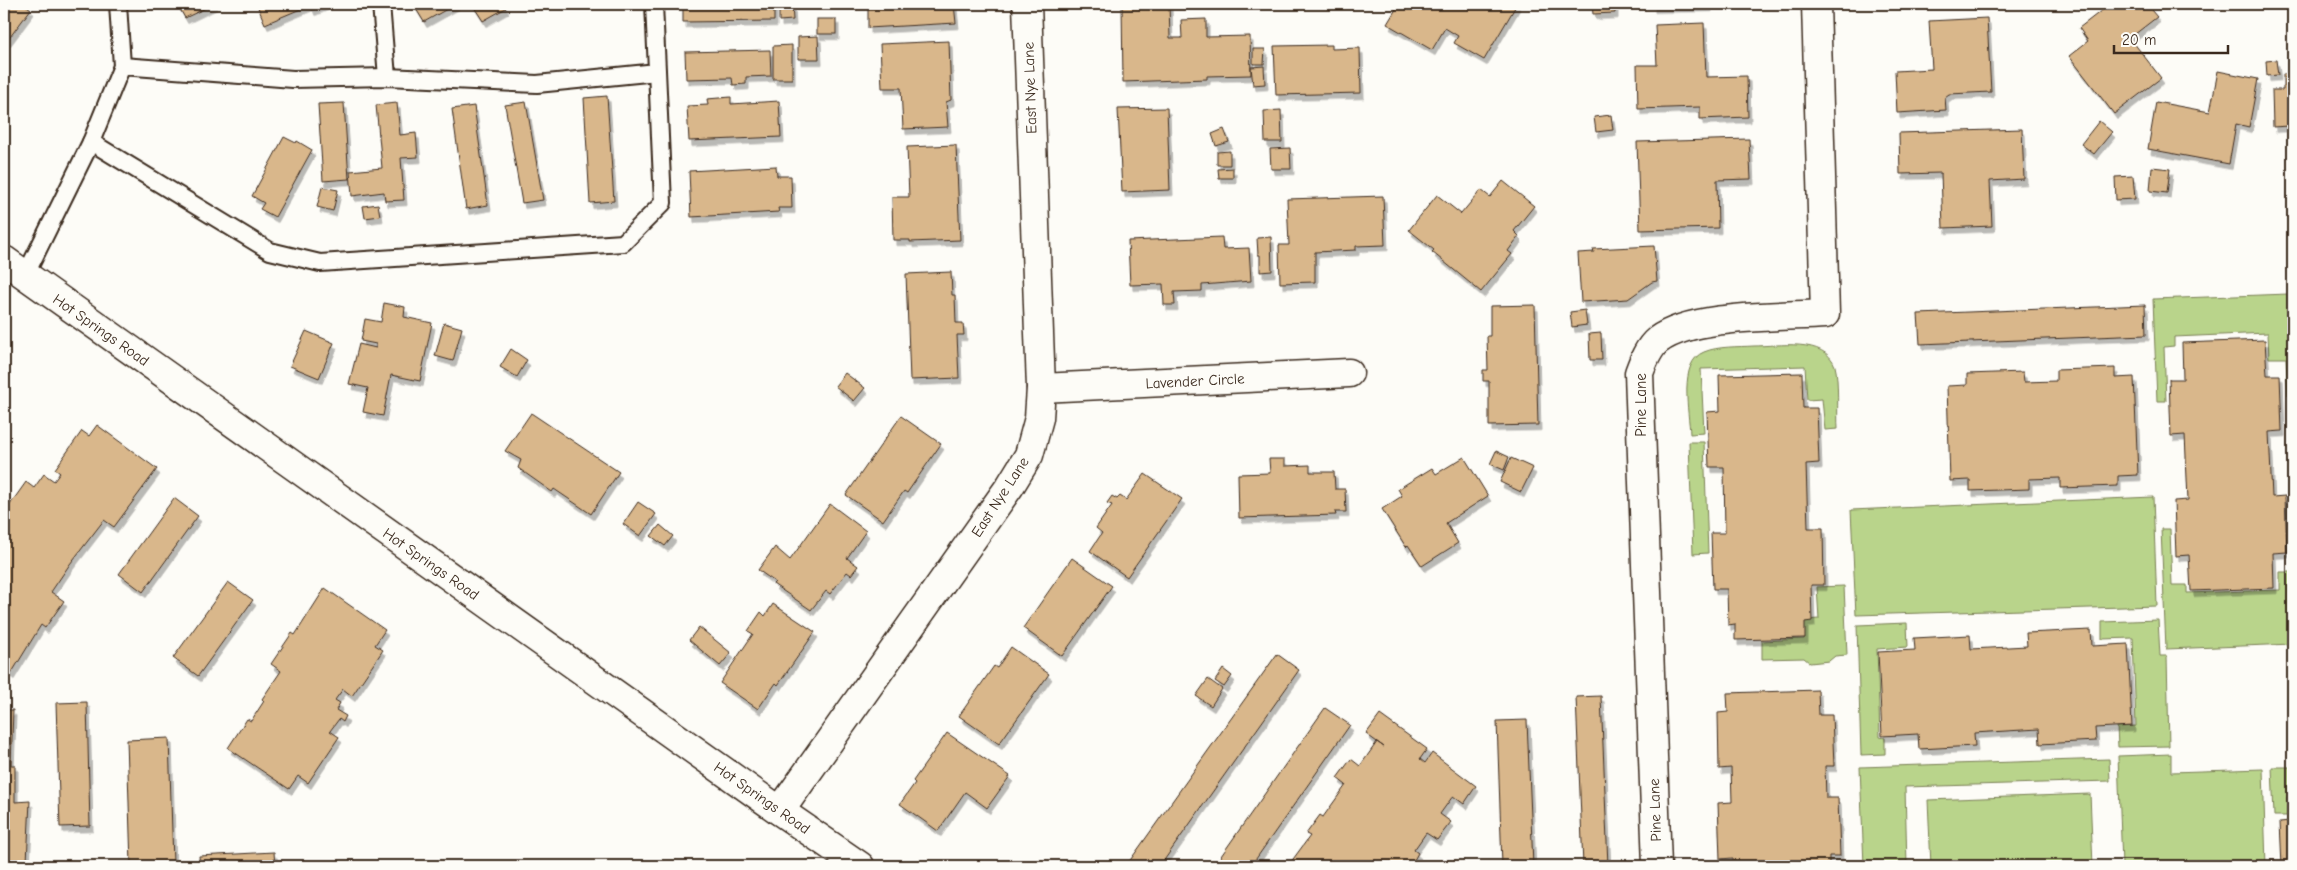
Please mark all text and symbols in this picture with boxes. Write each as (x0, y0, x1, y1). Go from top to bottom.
scale bar (2114, 22, 2228, 54)
text: 20 m (2122, 31, 2156, 49)
street label: East Nye Lane (1019, 41, 1041, 134)
street label: Hot Springs Road (49, 290, 153, 370)
street label: Lavender Circle (1145, 369, 1246, 393)
street label: Pine Lane (1632, 373, 1650, 437)
street label: East Nye Lane (967, 453, 1033, 540)
street label: Hot Springs Road (379, 524, 483, 604)
street label: Hot Springs Road (710, 758, 814, 838)
street label: Pine Lane (1645, 778, 1665, 842)

